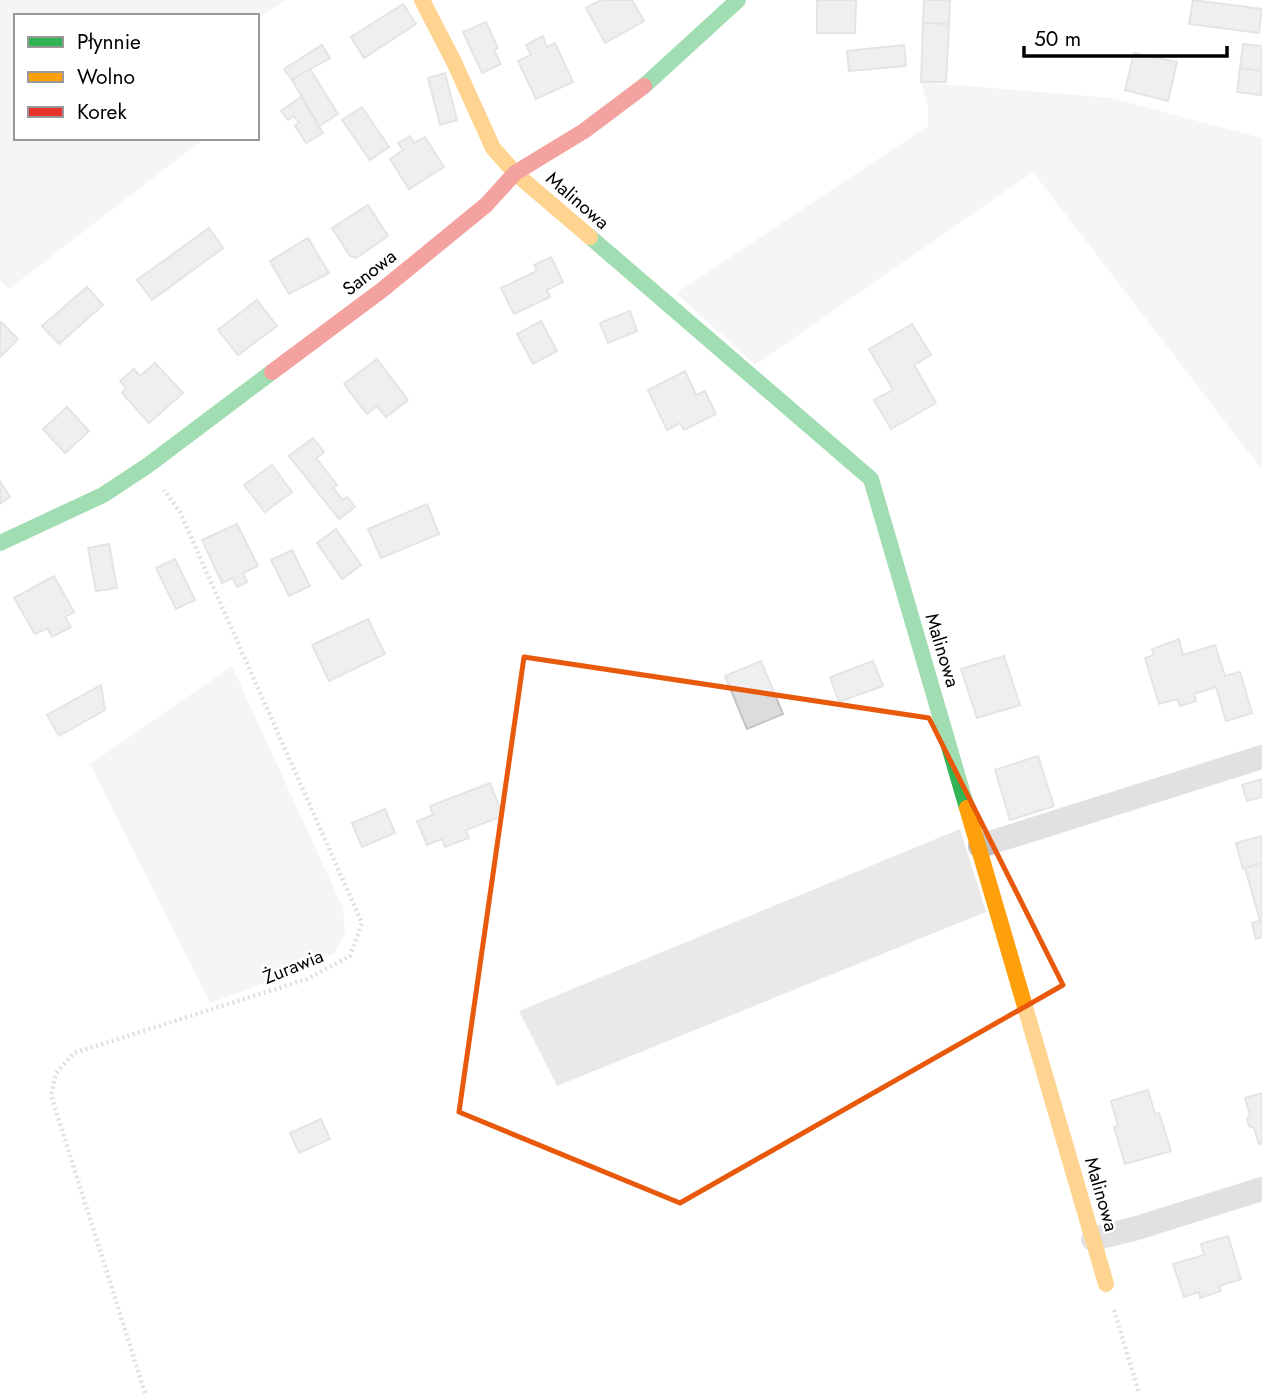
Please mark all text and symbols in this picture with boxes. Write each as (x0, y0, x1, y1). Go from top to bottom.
legend (14, 14, 259, 140)
scale bar (1024, 14, 1227, 58)
text: 50 m (1034, 24, 1081, 54)
text: Płynnie (77, 27, 141, 57)
text: Wolno (77, 62, 135, 92)
text: Korek (77, 97, 127, 127)
street label: Malinowa (540, 165, 615, 235)
street label: Sanowa (337, 243, 402, 302)
street label: Malinowa (919, 610, 967, 690)
street label: Żurawia (259, 942, 327, 991)
street label: Malinowa (1078, 1154, 1125, 1234)

